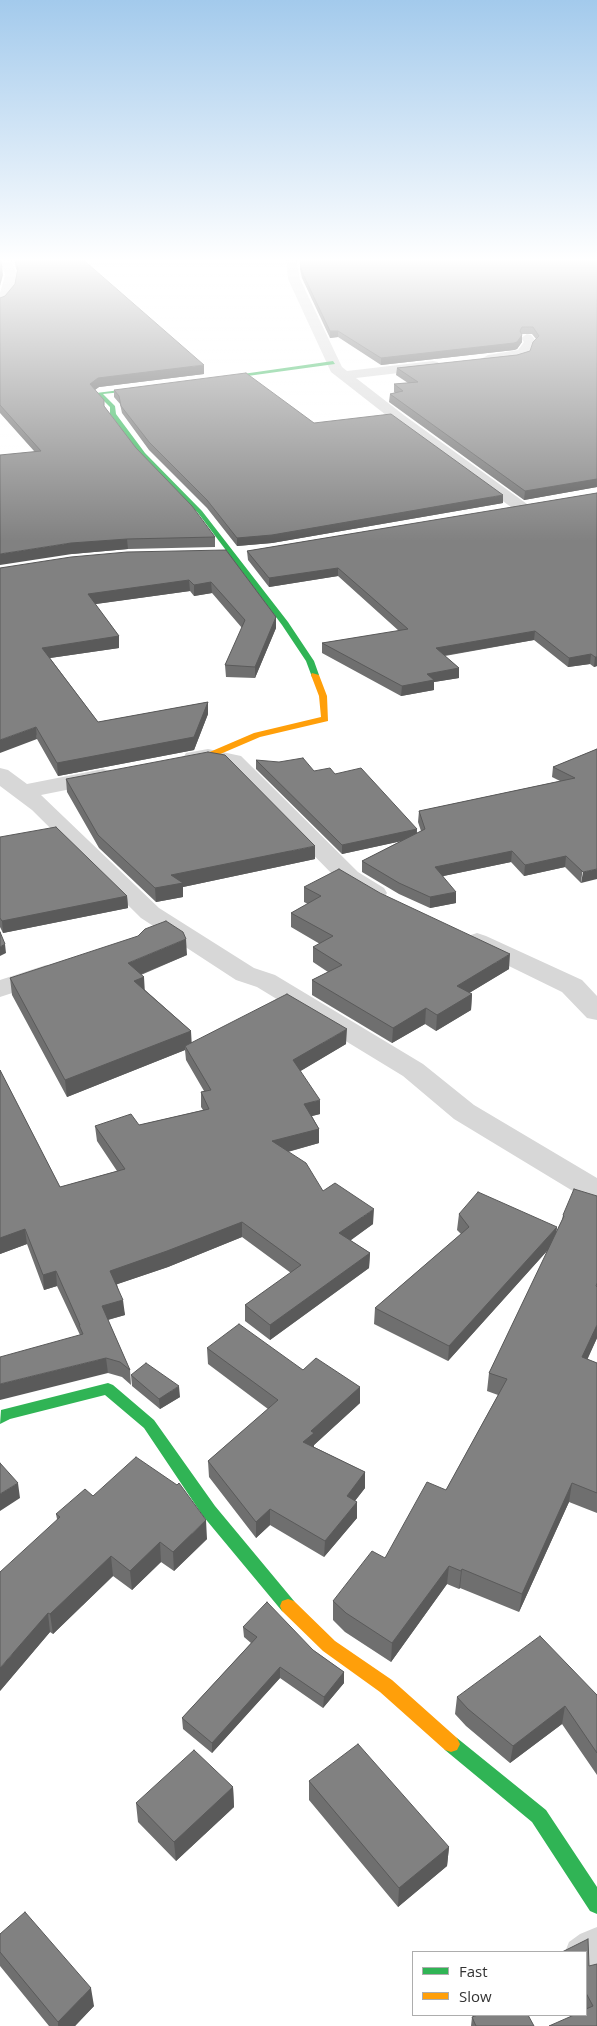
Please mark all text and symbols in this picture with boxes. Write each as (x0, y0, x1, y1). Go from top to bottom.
legend (412, 1951, 587, 2016)
text: Fast (459, 1961, 488, 1981)
text: Slow (459, 1986, 492, 2006)

